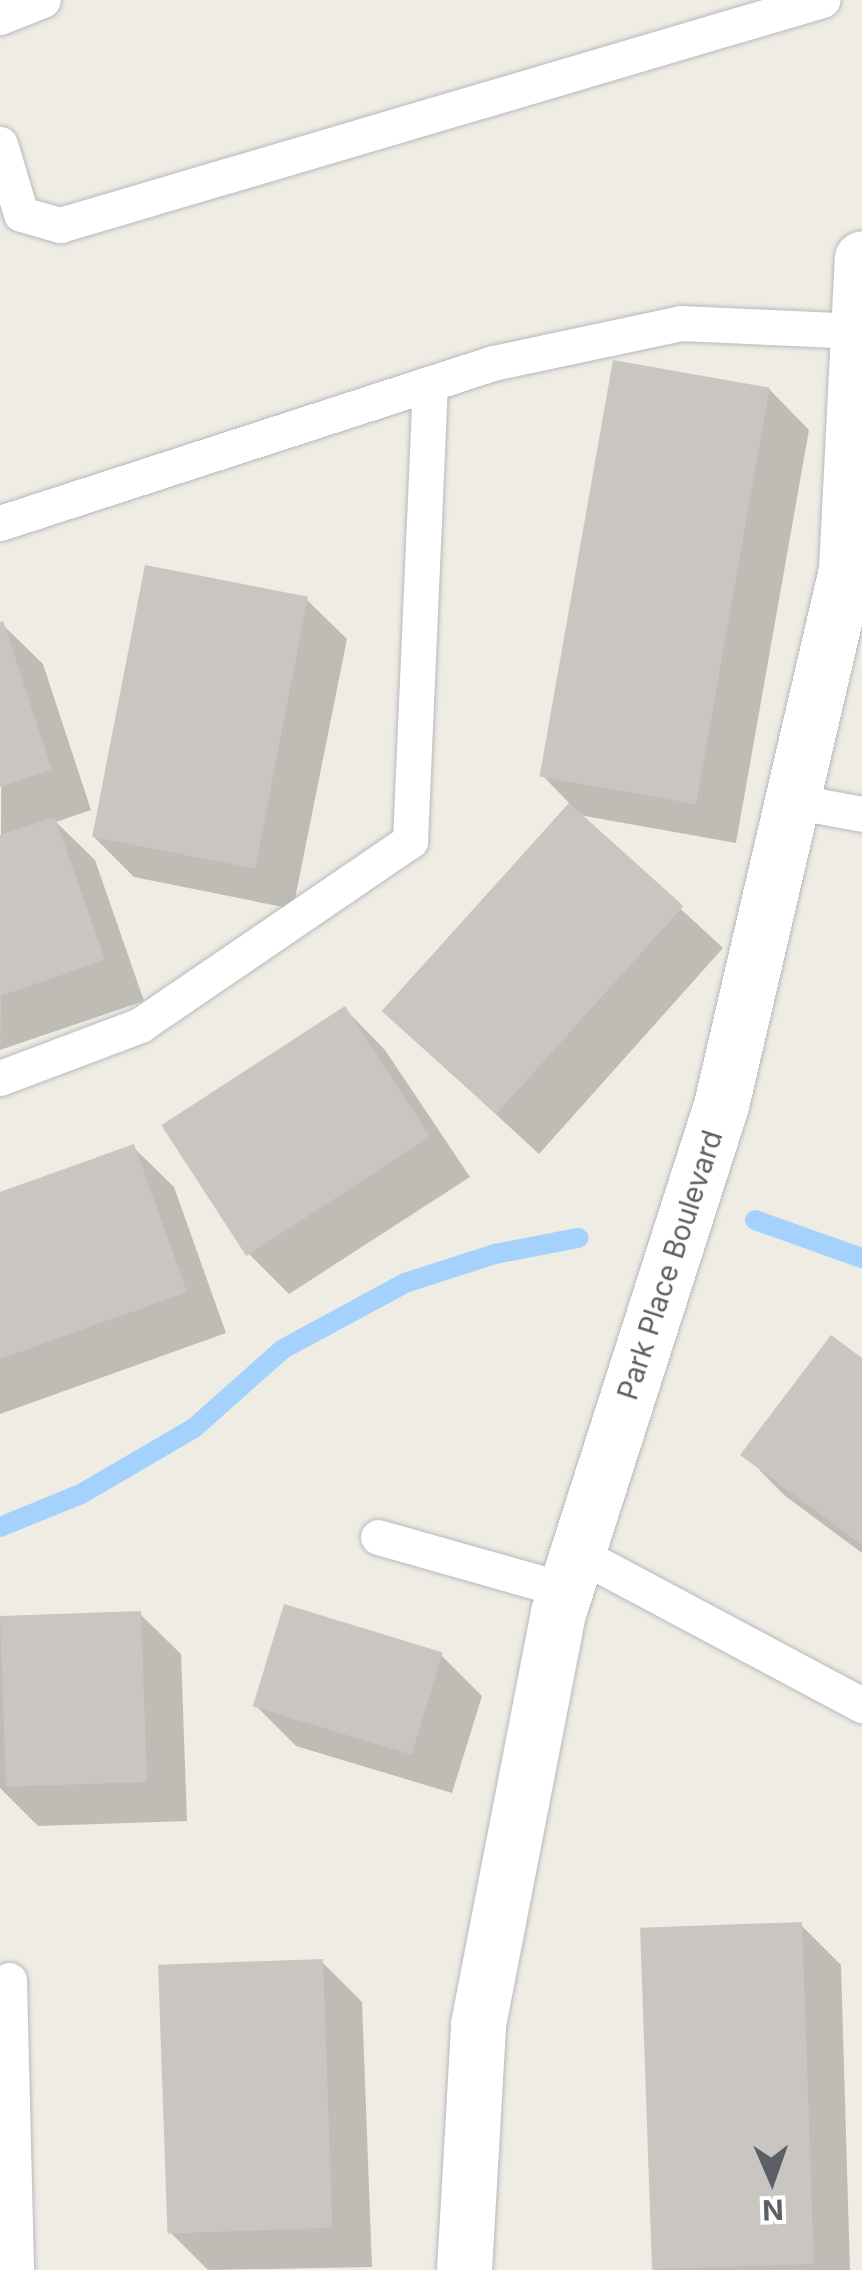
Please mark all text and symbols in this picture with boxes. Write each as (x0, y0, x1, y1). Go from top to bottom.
street label: Park Place Boulevard (611, 1126, 729, 1404)
north arrow (722, 2130, 822, 2230)
text: N (762, 2193, 784, 2227)

